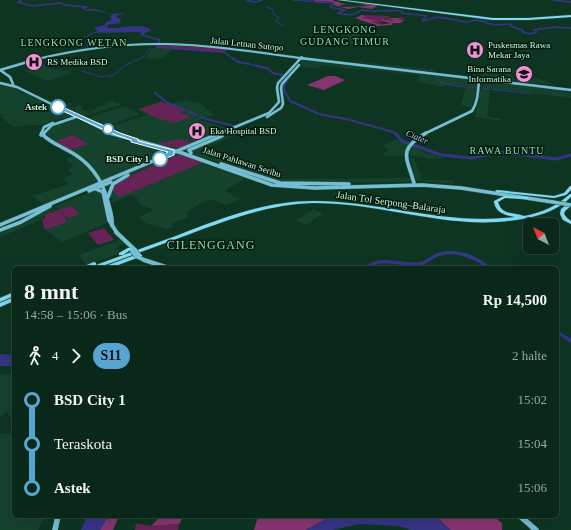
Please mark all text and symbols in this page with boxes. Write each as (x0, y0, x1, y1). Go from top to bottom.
district label: LENGKONG GUDANG TIMUR (300, 24, 390, 47)
street label: Jalan Letnan Sutopo (210, 35, 285, 53)
district label: LENGKONG WETAN (20, 37, 128, 48)
hospital icon: Puskesmas Rawa Mekar Jaya (465, 40, 485, 60)
place label: Puskesmas Rawa Mekar Jaya (488, 40, 550, 60)
hospital icon: RS Medika BSD (24, 52, 44, 72)
place label: RS Medika BSD (47, 57, 108, 67)
place label: Bina Sarana Informatika (467, 64, 511, 84)
school or university icon: Bina Sarana Informatika (514, 64, 534, 84)
marker: Astek (50, 99, 66, 115)
place label: Astek (25, 102, 47, 112)
hospital icon: Eka Hospital BSD (187, 121, 207, 141)
unlabelled marker (102, 123, 114, 135)
place label: Eka Hospital BSD (210, 126, 277, 136)
water label: Ciater (404, 128, 430, 146)
street label: Jalan Pahlawan Seribu (202, 145, 283, 179)
district label: RAWA BUNTU (469, 145, 545, 156)
marker: BSD City 1 (152, 151, 168, 167)
place label: BSD City 1 (106, 154, 149, 164)
street label: Jalan Tol Serpong–Balaraja (336, 189, 447, 215)
north arrow (523, 218, 559, 254)
map controls (523, 218, 559, 254)
district label: CILENGGANG (167, 238, 255, 252)
text: 8 mnt (24, 279, 78, 304)
text: Rp 14,500 (483, 292, 547, 308)
text: 14:58 – 15:06 · Bus (24, 307, 127, 322)
icon: walk (24, 345, 46, 367)
icon: forward (65, 345, 87, 367)
text: 4 (52, 348, 59, 363)
text: S11 (101, 348, 122, 363)
text: 2 halte (512, 348, 547, 363)
text: BSD City 1 (54, 392, 126, 408)
text: 15:02 (517, 392, 547, 407)
text: Teraskota (54, 436, 112, 452)
text: 15:04 (517, 436, 547, 451)
text: Astek (54, 480, 91, 496)
text: 15:06 (517, 480, 547, 495)

